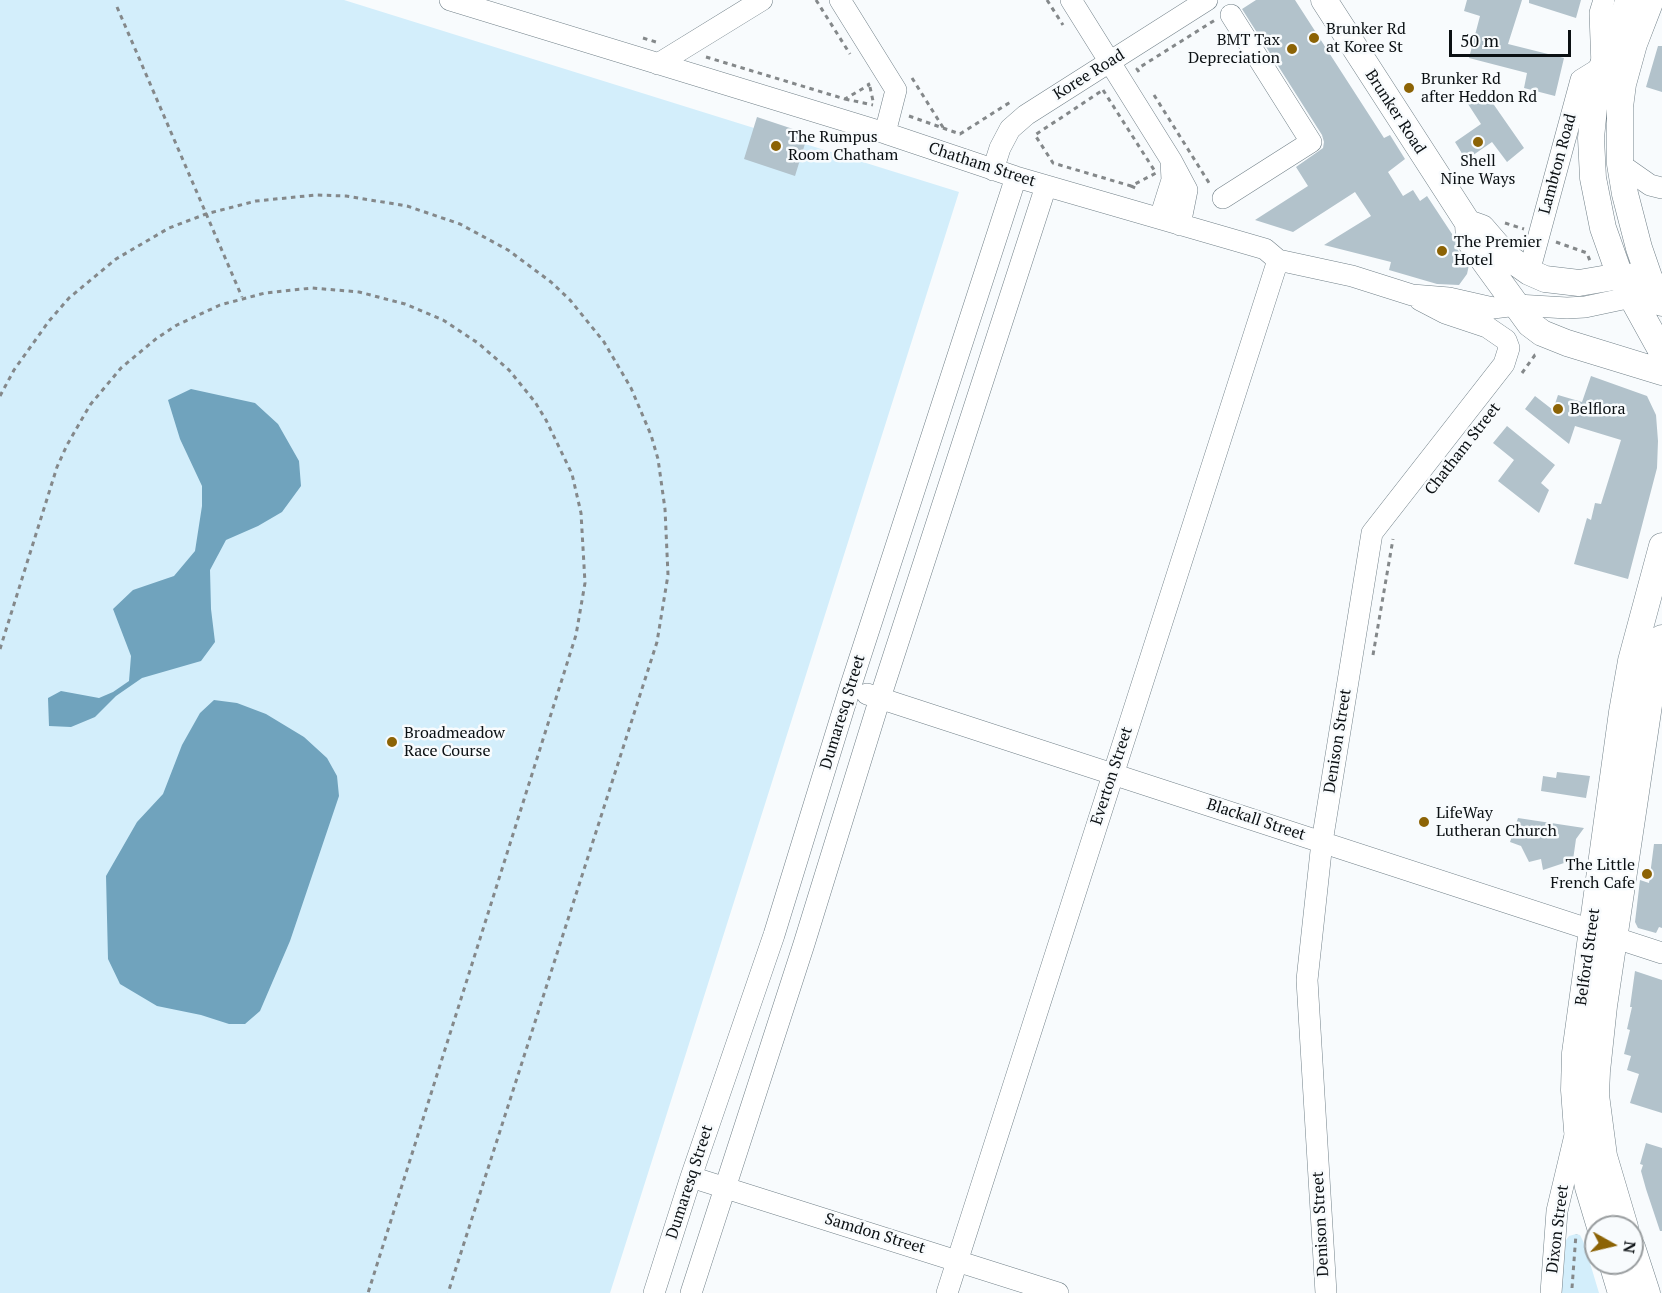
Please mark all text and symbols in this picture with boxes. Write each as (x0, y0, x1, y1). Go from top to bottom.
scale bar (1452, 18, 1574, 56)
place label: Brunker Rd at Koree St (1326, 19, 1406, 57)
text: 50 m (1460, 28, 1499, 52)
place label: BMT Tax Depreciation (1188, 30, 1280, 68)
marker: Brunker Rd at Koree St (1307, 31, 1321, 45)
marker: BMT Tax Depreciation (1285, 42, 1299, 56)
street label: Koree Road (1050, 46, 1128, 104)
street label: Brunker Road (1361, 66, 1429, 158)
place label: Brunker Rd after Heddon Rd (1421, 69, 1537, 107)
marker: Brunker Rd after Heddon Rd (1402, 81, 1416, 95)
street label: Lambton Road (1535, 112, 1581, 216)
place label: The Rumpus Room Chatham (788, 127, 898, 165)
marker: Shell Nine Ways (1471, 135, 1485, 149)
marker: The Rumpus Room Chatham (769, 139, 783, 153)
street label: Chatham Street (926, 139, 1038, 191)
place label: Shell Nine Ways (1441, 151, 1515, 189)
place label: The Premier Hotel (1454, 232, 1542, 270)
marker: The Premier Hotel (1435, 244, 1449, 258)
street label: Chatham Street (1421, 399, 1505, 499)
place label: Belflora (1570, 399, 1626, 419)
marker: Belflora (1551, 402, 1565, 416)
street label: Dumaresq Street (816, 652, 870, 772)
street label: Denison Street (1320, 687, 1356, 795)
place label: Broadmeadow Race Course (404, 723, 505, 761)
street label: Everton Street (1087, 724, 1137, 828)
marker: Broadmeadow Race Course (385, 735, 399, 749)
street label: Blackall Street (1204, 795, 1308, 845)
place label: LifeWay Lutheran Church (1436, 803, 1557, 841)
marker: LifeWay Lutheran Church (1417, 815, 1431, 829)
place label: The Little French Cafe (1550, 855, 1635, 893)
marker: The Little French Cafe (1640, 867, 1654, 881)
street label: Belford Street (1572, 907, 1604, 1007)
street label: Dumaresq Street (663, 1123, 717, 1241)
street label: Denison Street (1309, 1171, 1333, 1277)
street label: Dixon Street (1543, 1184, 1573, 1274)
street label: Samdon Street (822, 1210, 928, 1258)
north arrow (1584, 1215, 1644, 1275)
text: N (1618, 1240, 1642, 1255)

